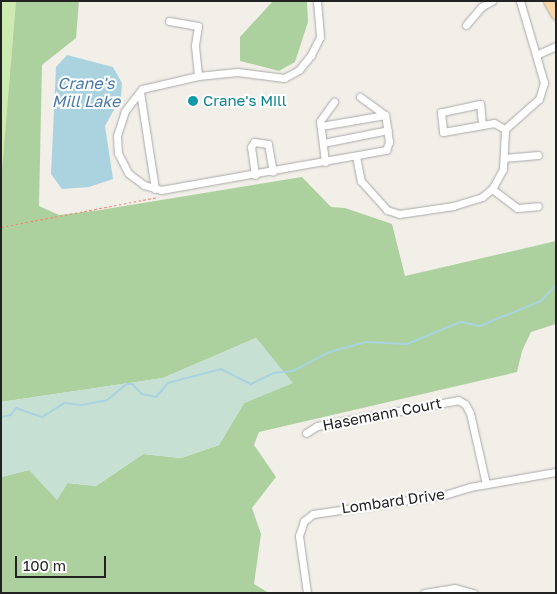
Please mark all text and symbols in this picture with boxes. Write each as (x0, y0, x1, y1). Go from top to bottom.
water label: Crane's Mill Lake (52, 73, 120, 111)
place label: Crane's Mill (203, 92, 287, 110)
marker: Crane's Mill (187, 95, 199, 107)
street label: Hasemann Court (321, 394, 443, 434)
street label: Lombard Drive (340, 485, 446, 517)
scale bar (18, 546, 109, 578)
text: 100 m (23, 556, 66, 574)

